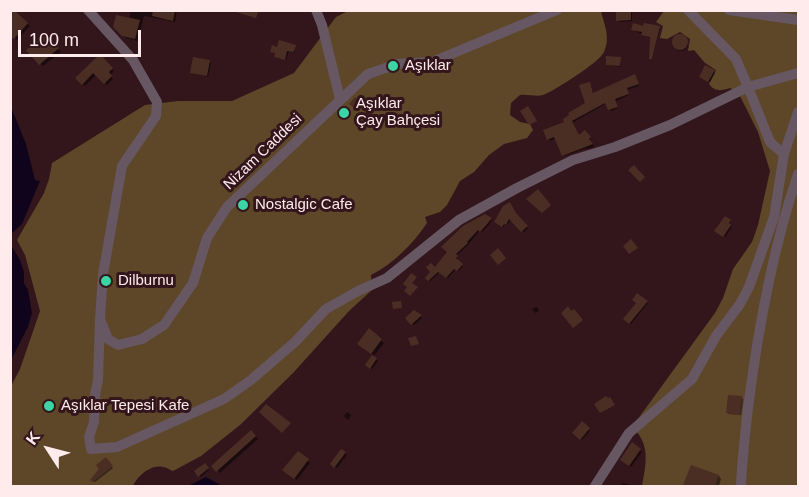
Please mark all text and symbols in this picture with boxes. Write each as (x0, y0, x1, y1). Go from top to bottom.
scale bar (21, 18, 144, 56)
text: 100 m (29, 30, 79, 50)
place label: Aşıklar (405, 57, 451, 75)
marker: Aşıklar (386, 59, 400, 73)
place label: Aşıklar Çay Bahçesi (356, 95, 440, 130)
marker: Aşıklar Çay Bahçesi (337, 106, 351, 120)
street label: Nizam Caddesi (220, 110, 306, 194)
place label: Nostalgic Cafe (255, 196, 353, 214)
marker: Nostalgic Cafe (236, 198, 250, 212)
place label: Dilburnu (118, 272, 174, 290)
marker: Dilburnu (99, 274, 113, 288)
place label: Aşıklar Tepesi Kafe (61, 397, 189, 415)
marker: Aşıklar Tepesi Kafe (42, 399, 56, 413)
north arrow (18, 419, 78, 479)
text: K (23, 428, 43, 448)

